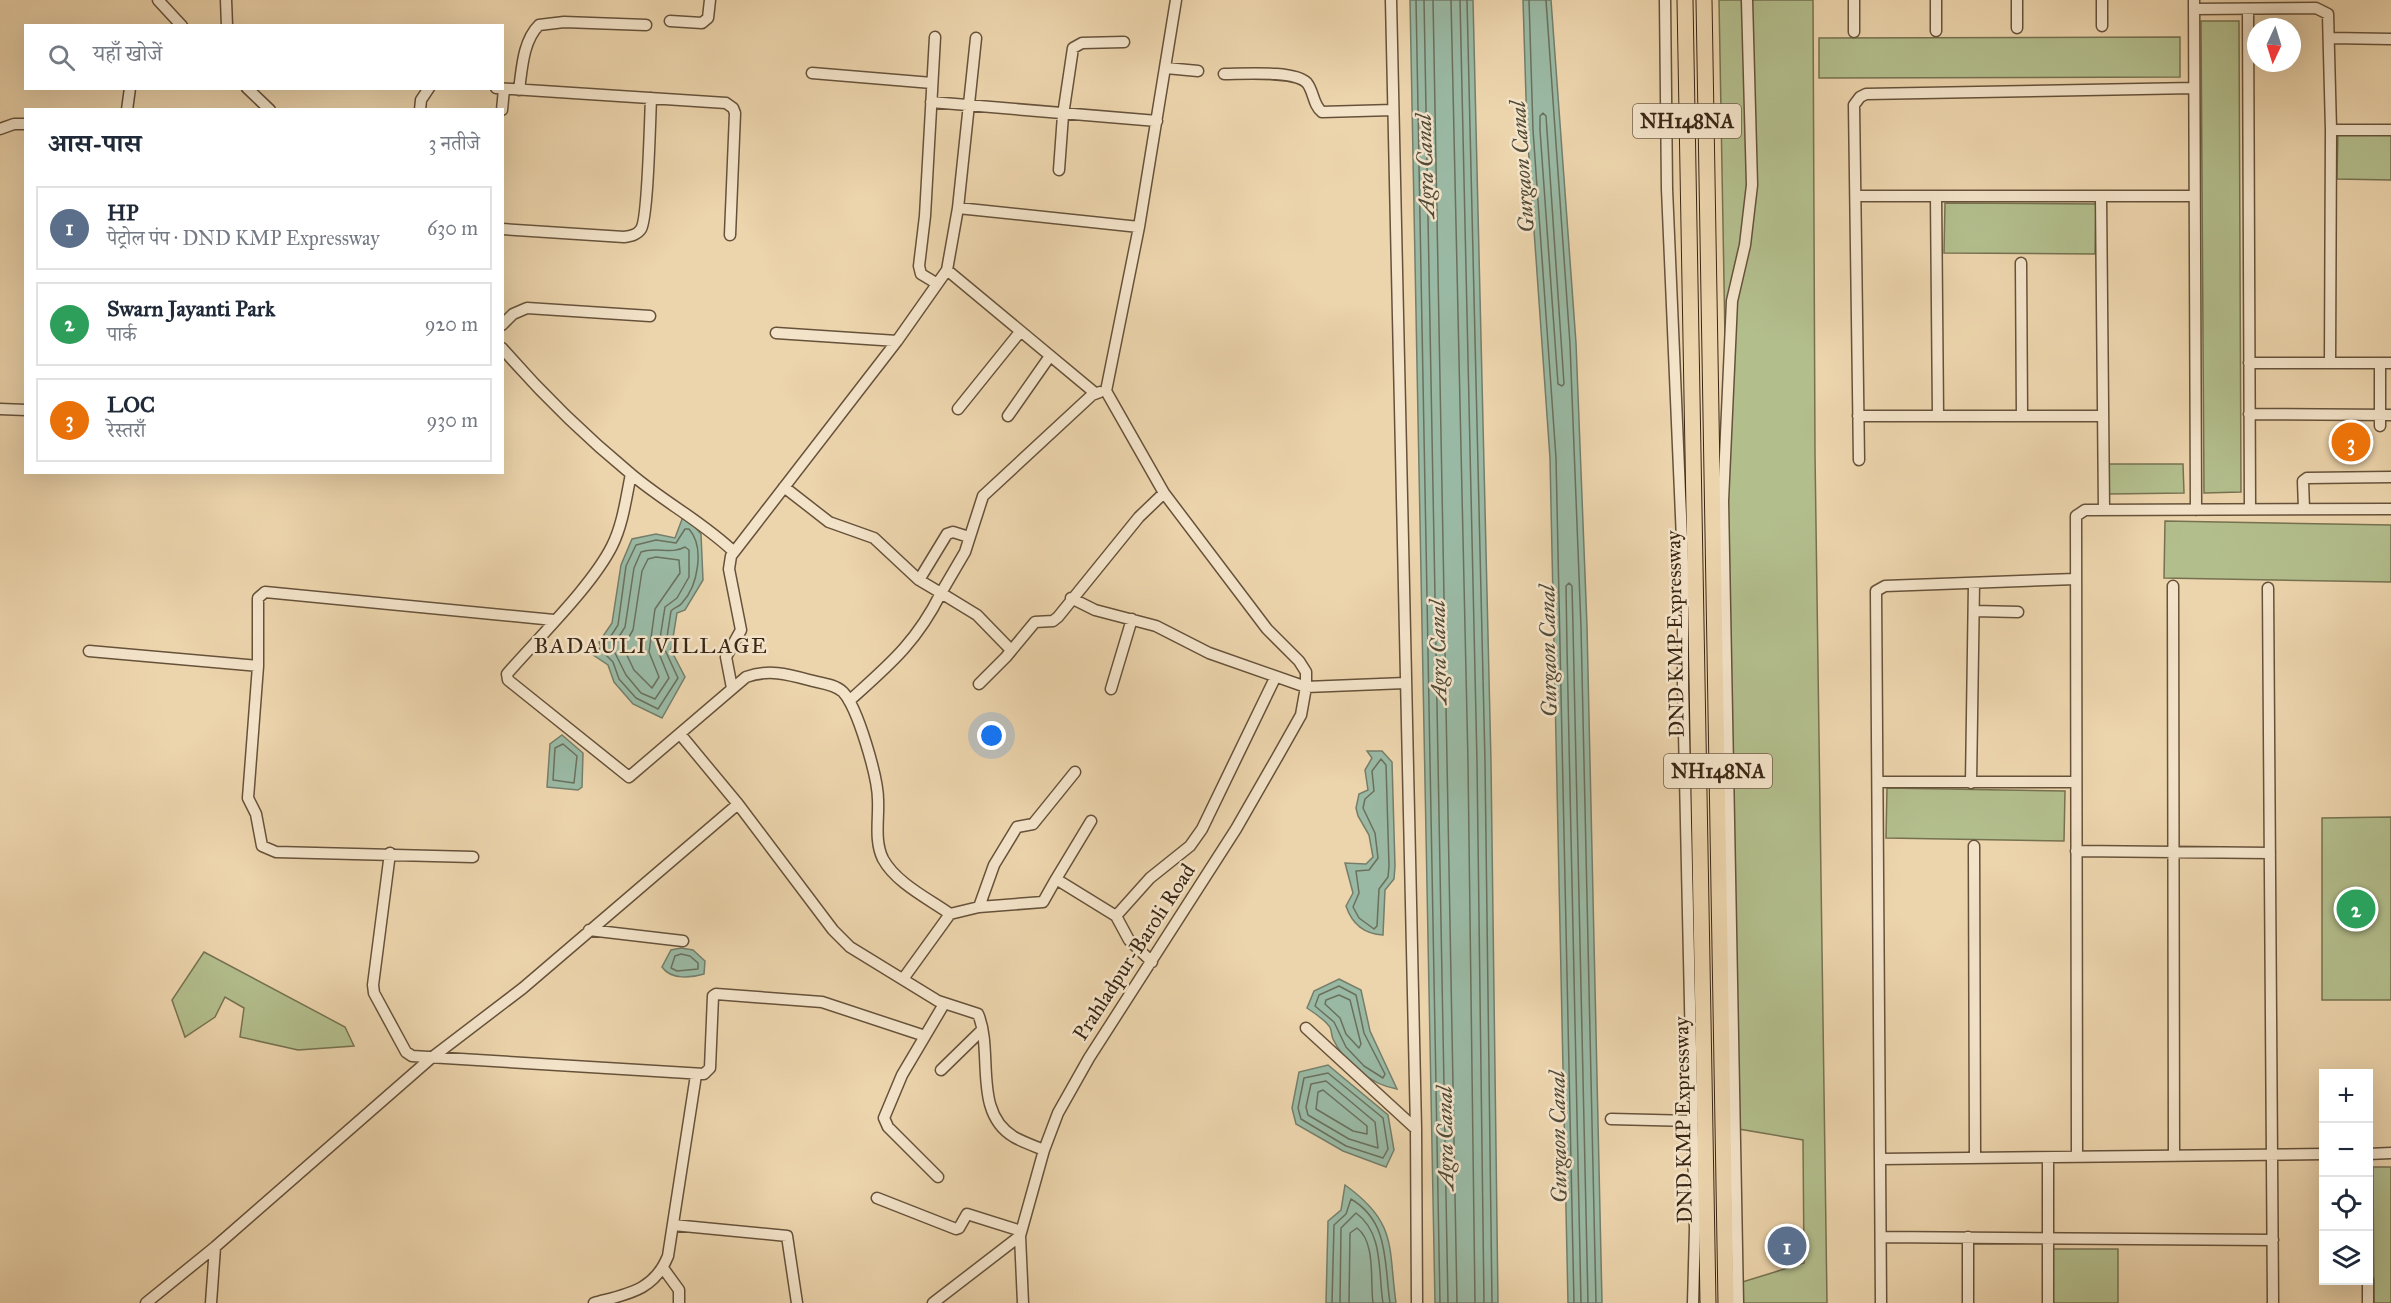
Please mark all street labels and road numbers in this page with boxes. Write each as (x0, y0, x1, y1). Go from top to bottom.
road number: NH148NA (1633, 104, 1741, 138)
street label: DND KMP Expressway (1660, 529, 1690, 738)
road number: NH148NA (1664, 754, 1772, 788)
street label: Prahladpur-Baroli Road (1067, 858, 1201, 1045)
street label: DND KMP Expressway (1668, 1015, 1698, 1224)

